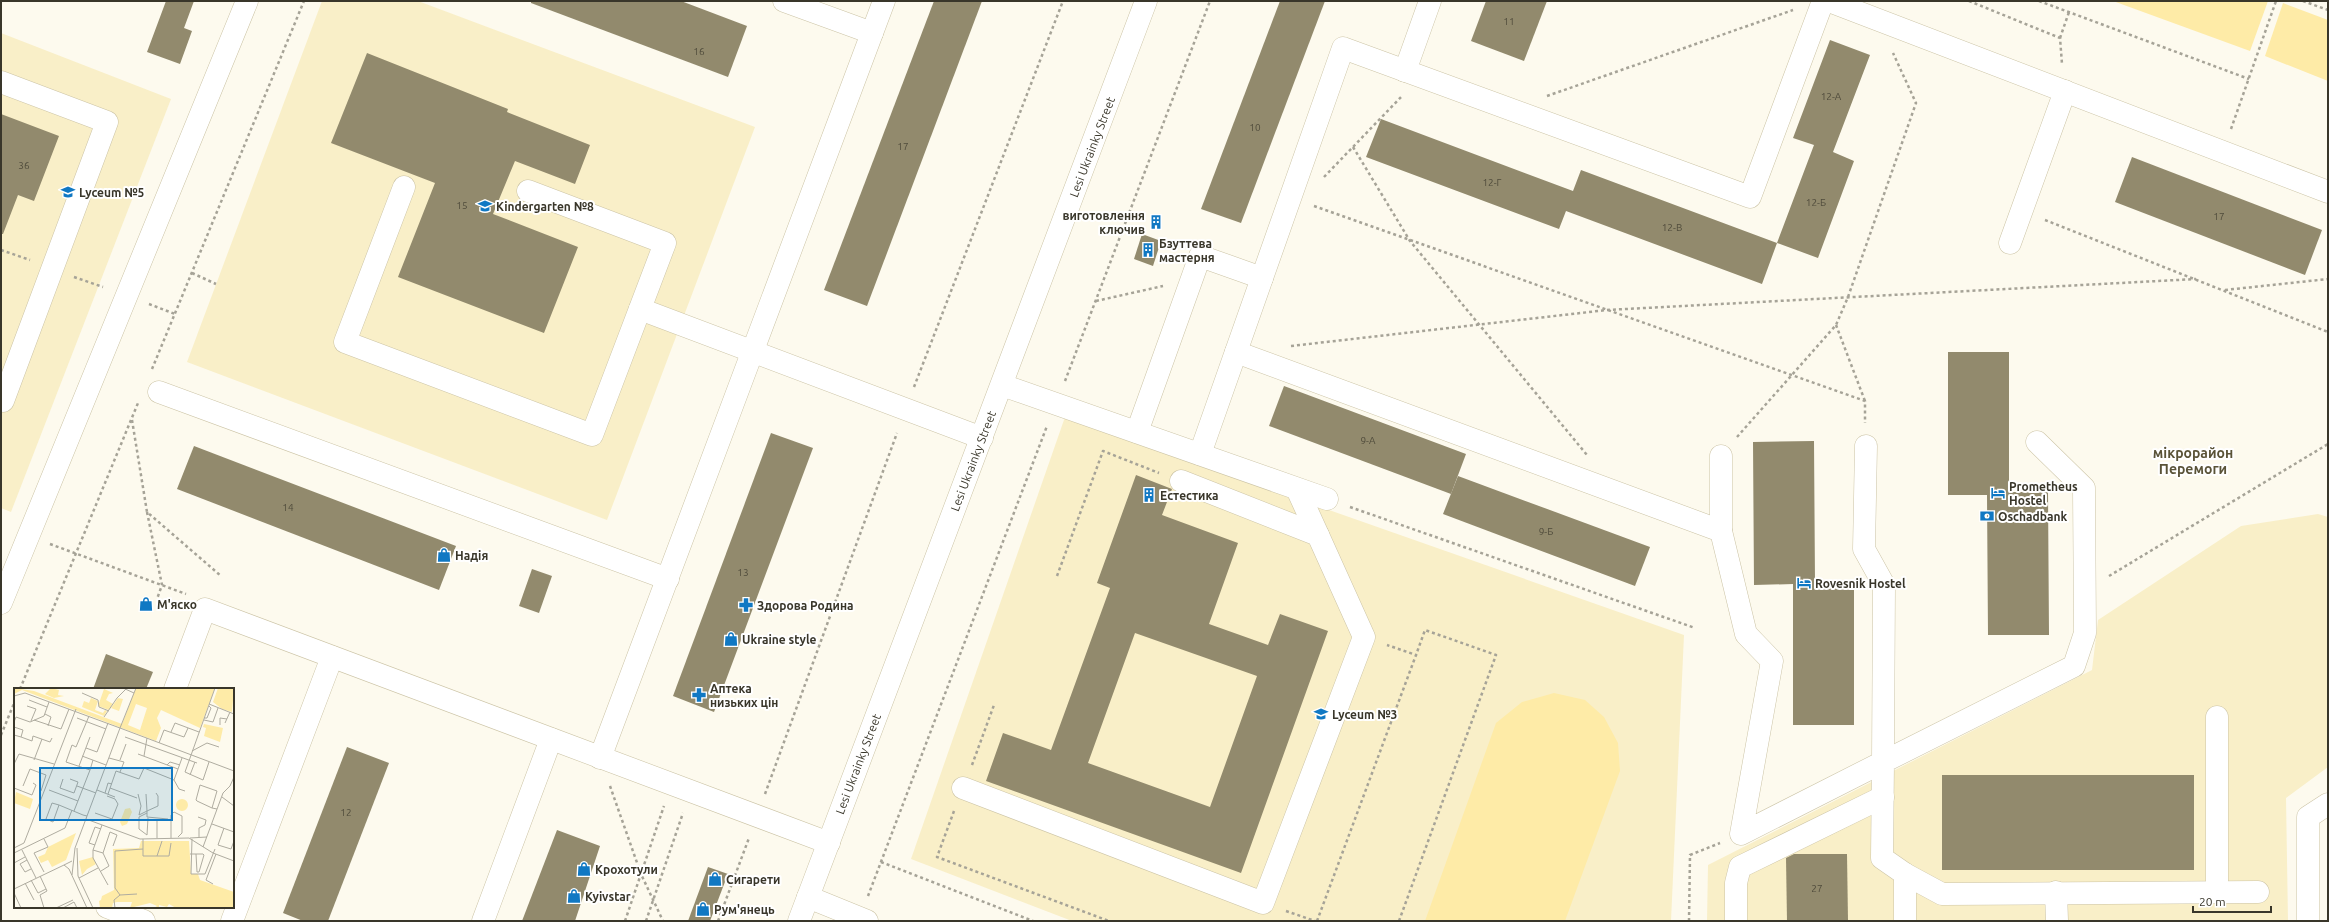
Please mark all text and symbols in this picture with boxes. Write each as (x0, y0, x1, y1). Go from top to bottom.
house number: 11 (1503, 16, 1515, 27)
house number: 16 (693, 46, 705, 57)
house number: 12-А (1821, 91, 1842, 102)
street label: Lesi Ukrainky Street (1067, 95, 1117, 199)
house number: 10 (1249, 122, 1261, 133)
house number: 17 (897, 141, 909, 152)
house number: 36 (18, 160, 30, 171)
house number: 12-Г (1482, 177, 1502, 188)
school or university icon: Lyceum №5 (60, 184, 76, 200)
place label: Lyceum №5 (79, 186, 145, 199)
house number: 12-Б (1806, 197, 1826, 208)
school or university icon: Kindergarten №8 (477, 198, 493, 214)
house number: 15 (456, 200, 468, 211)
place label: Kindergarten №8 (496, 200, 594, 213)
place label: виготовлення ключив (1062, 209, 1145, 236)
house number: 17 (2213, 211, 2225, 222)
building icon: виготовлення ключив (1148, 214, 1164, 230)
house number: 12-В (1662, 222, 1682, 233)
place label: Бзуттева мастерня (1159, 237, 1215, 264)
building icon: Бзуттева мастерня (1140, 242, 1156, 258)
street label: Lesi Ukrainky Street (948, 409, 998, 513)
house number: 9-А (1360, 435, 1376, 446)
district label: мікрорайон Перемоги (2153, 445, 2233, 477)
place label: Prometheus Hostel (2009, 480, 2078, 507)
hotel icon: Prometheus Hostel (1990, 485, 2006, 501)
building icon: Естестика (1141, 487, 1157, 503)
place label: Естестика (1160, 489, 1219, 502)
house number: 14 (282, 502, 294, 513)
bank icon: Oschadbank (1979, 508, 1995, 524)
place label: Oschadbank (1998, 510, 2067, 523)
house number: 9-Б (1539, 526, 1553, 537)
shop icon: Надія (436, 547, 452, 563)
place label: Надія (455, 549, 488, 562)
house number: 13 (737, 567, 749, 578)
hotel icon: Rovesnik Hostel (1796, 575, 1812, 591)
place label: Rovesnik Hostel (1815, 577, 1906, 590)
shop icon: М'яско (138, 596, 154, 612)
pharmacy icon: Здорова Родина (738, 597, 754, 613)
place label: М'яско (157, 598, 197, 611)
place label: Здорова Родина (757, 599, 854, 612)
shop icon: Ukraine style (723, 631, 739, 647)
place label: Ukraine style (742, 633, 817, 646)
place label: Аптека низьких цін (710, 682, 778, 709)
pharmacy icon: Аптека низьких цін (691, 687, 707, 703)
inset map (14, 688, 234, 908)
school or university icon: Lyceum №3 (1313, 706, 1329, 722)
place label: Lyceum №3 (1332, 708, 1397, 721)
street label: Lesi Ukrainky Street (833, 712, 883, 816)
house number: 12 (340, 807, 352, 818)
shop icon: Крохотули (576, 861, 592, 877)
place label: Крохотули (595, 863, 658, 876)
shop icon: Сигарети (707, 871, 723, 887)
place label: Сигарети (726, 873, 780, 886)
house number: 27 (1811, 883, 1823, 894)
shop icon: Kyivstar (566, 888, 582, 904)
scale bar (2193, 888, 2271, 914)
place label: Kyivstar (585, 890, 631, 903)
text: 20 m (2199, 895, 2226, 908)
shop icon: Рум'янець (695, 901, 711, 917)
place label: Рум'янець (714, 903, 775, 916)

